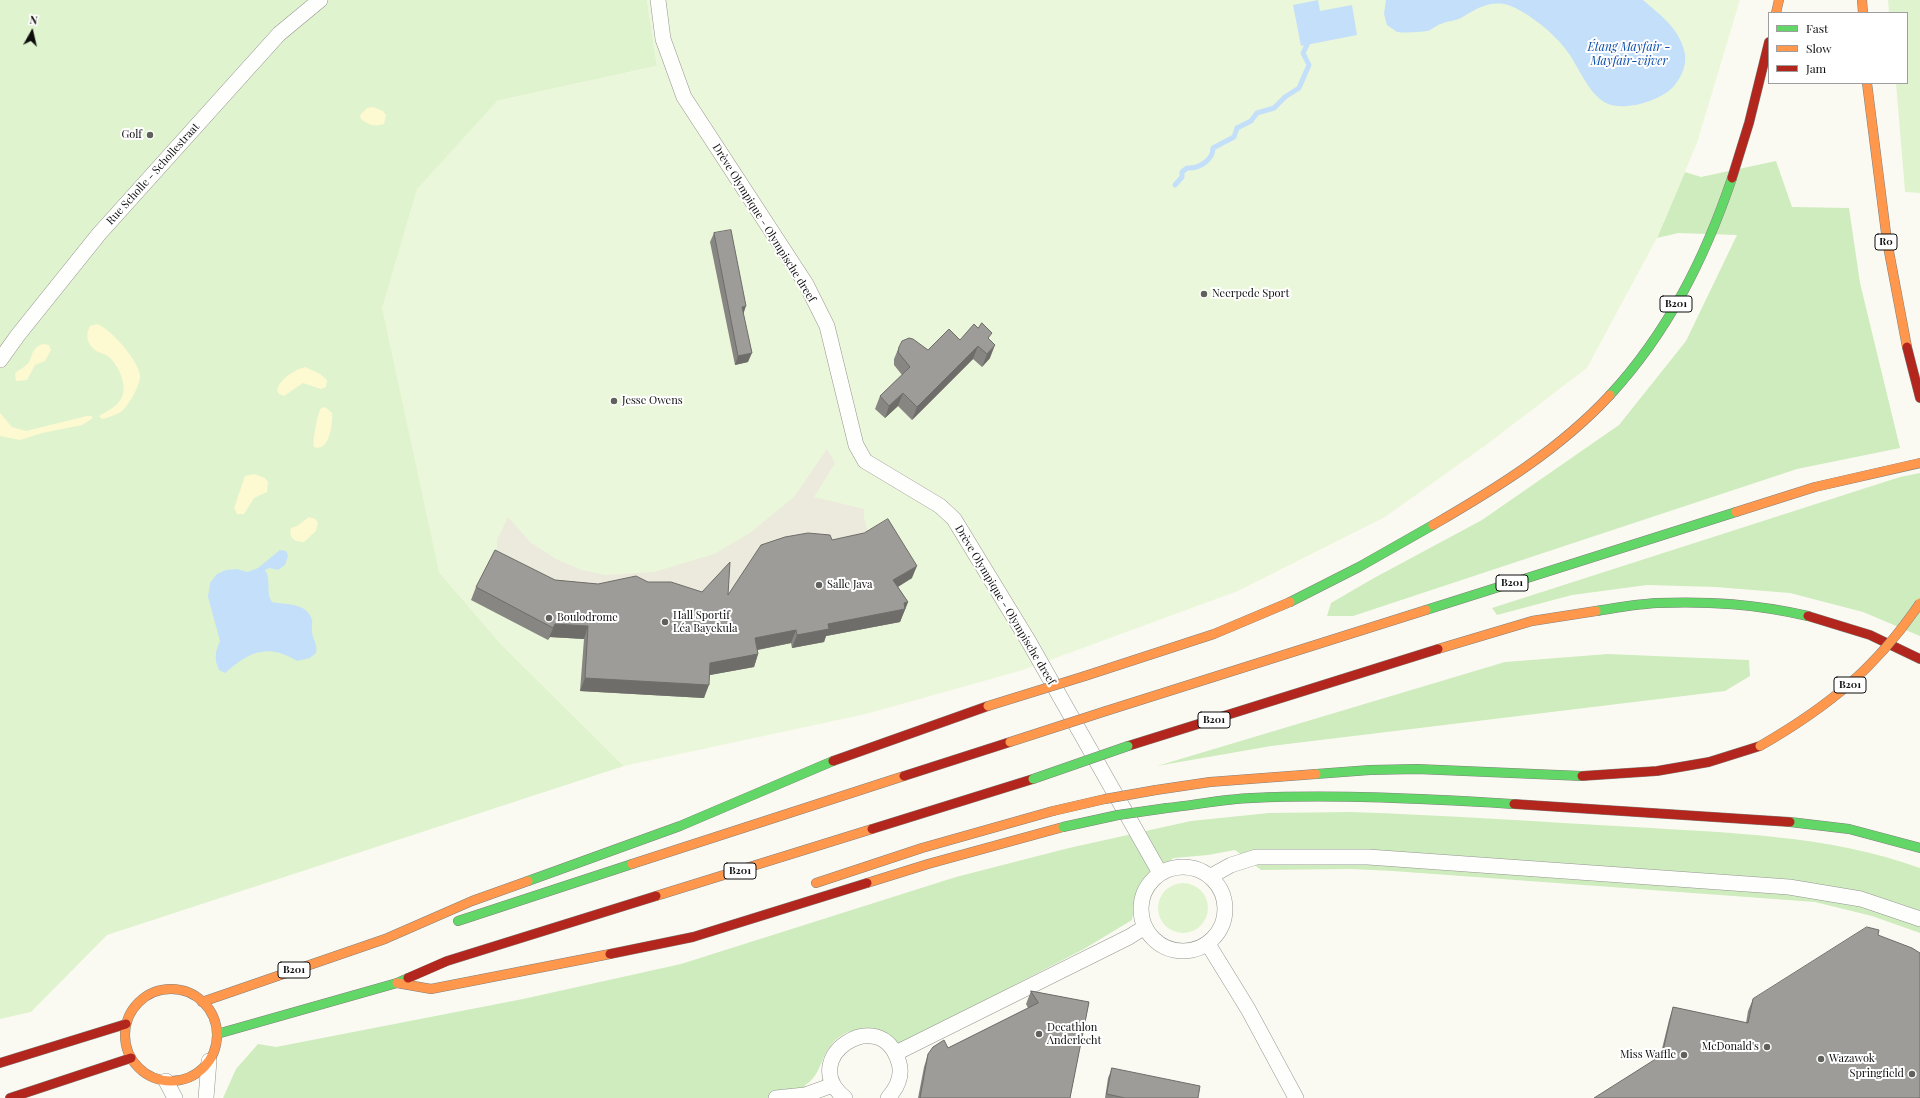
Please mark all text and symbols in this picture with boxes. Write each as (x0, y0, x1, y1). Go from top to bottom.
north arrow (12, 12, 52, 52)
text: N (29, 12, 39, 28)
legend (1768, 12, 1908, 84)
text: Fast (1806, 20, 1828, 36)
water label: Étang Mayfair - Mayfair-vijver (1587, 40, 1671, 68)
text: Slow (1806, 40, 1832, 56)
text: Jam (1806, 60, 1826, 76)
street label: Rue Scholle - Schollestraat (104, 120, 202, 228)
place label: Golf (122, 128, 142, 142)
marker: Golf (145, 130, 155, 140)
street label: Drève Olympique - Olympische dreef (710, 141, 818, 305)
road number: R0 (1875, 234, 1897, 250)
place label: Neerpede Sport (1212, 287, 1289, 301)
marker: Neerpede Sport (1199, 289, 1209, 299)
road number: B201 (1660, 296, 1692, 312)
place label: Jesse Owens (622, 394, 683, 408)
marker: Jesse Owens (609, 396, 619, 406)
street label: Drève Olympique - Olympische dreef (952, 523, 1058, 687)
road number: B201 (1496, 575, 1528, 591)
place label: Salle Java (827, 578, 872, 592)
marker: Salle Java (814, 580, 824, 590)
place label: Hall Sportif Léa Bayekula (673, 609, 738, 635)
place label: Boulodrome (557, 611, 618, 625)
marker: Boulodrome (544, 613, 554, 623)
marker: Hall Sportif Léa Bayekula (660, 617, 670, 627)
road number: B201 (1834, 677, 1866, 693)
road number: B201 (1198, 712, 1230, 728)
road number: B201 (724, 863, 756, 879)
road number: B201 (278, 962, 310, 978)
place label: Decathlon Anderlecht (1047, 1021, 1101, 1047)
marker: Decathlon Anderlecht (1034, 1029, 1044, 1039)
place label: McDonald's (1702, 1040, 1759, 1054)
marker: McDonald's (1762, 1042, 1772, 1052)
place label: Miss Waffle (1620, 1048, 1676, 1062)
marker: Miss Waffle (1679, 1050, 1689, 1060)
place label: Wazawok (1829, 1052, 1875, 1066)
marker: Wazawok (1816, 1054, 1826, 1064)
place label: Springfield (1849, 1067, 1904, 1081)
marker: Springfield (1907, 1069, 1917, 1079)

